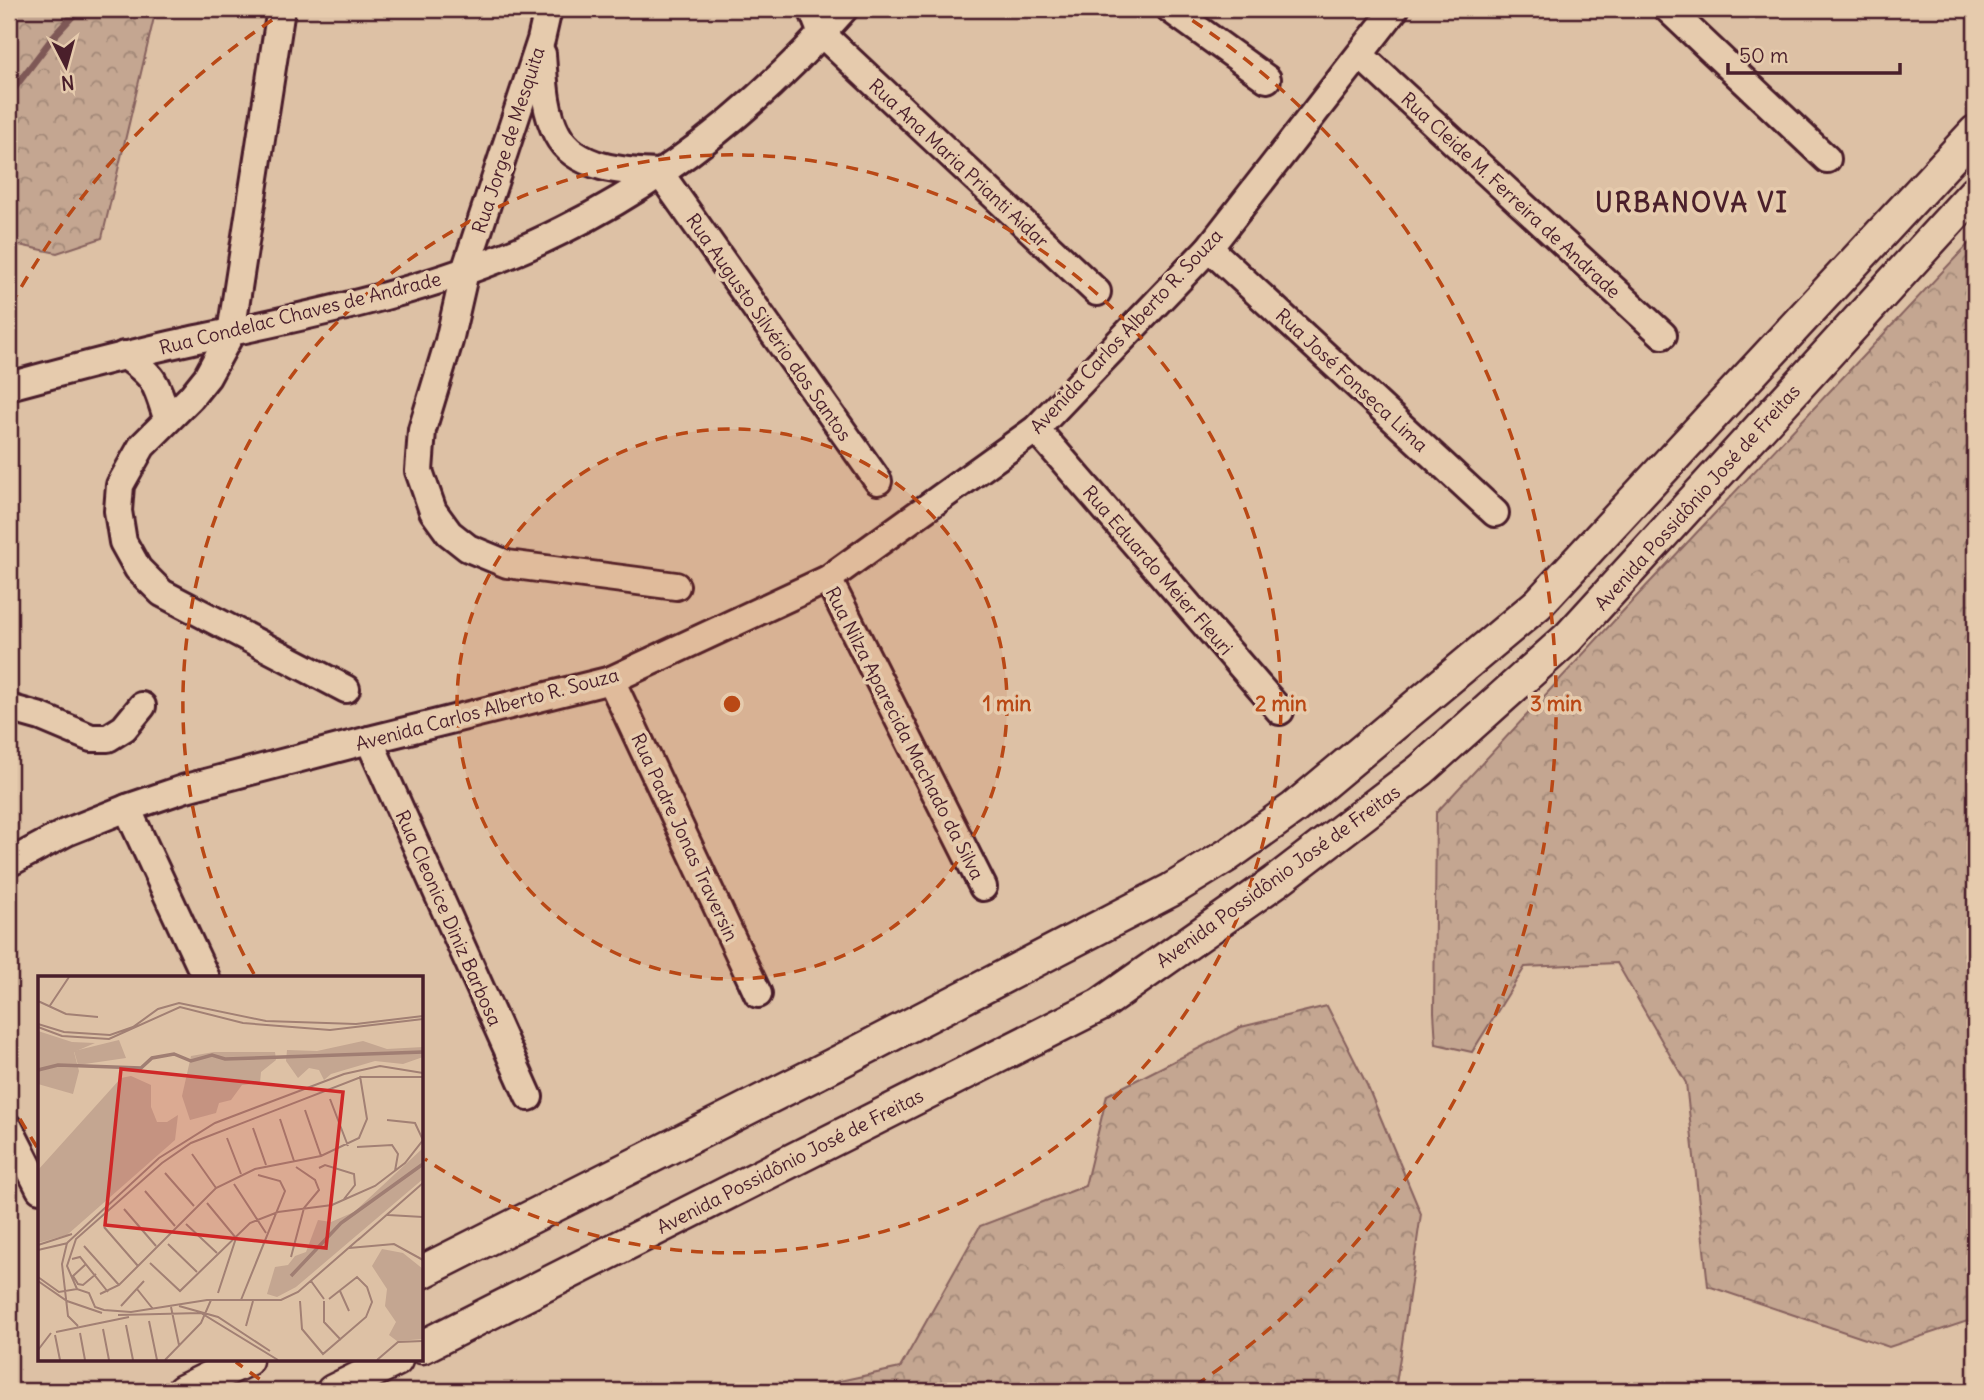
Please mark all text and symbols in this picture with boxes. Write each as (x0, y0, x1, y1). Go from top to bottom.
north arrow (32, 32, 102, 102)
scale bar (1728, 32, 1900, 76)
text: 50 m (1739, 42, 1788, 69)
street label: Rua Jorge de Mesquita (467, 44, 550, 236)
text: N (60, 70, 76, 96)
street label: Rua Ana Maria Prianti Aidar (864, 73, 1054, 253)
street label: Rua Cleide M. Ferreira de Andrade (1396, 87, 1626, 303)
district label: URBANOVA VI (1595, 186, 1789, 219)
street label: Rua Augusto Silvério dos Santos (681, 209, 857, 445)
street label: Avenida Carlos Alberto R. Souza (1025, 223, 1227, 439)
street label: Rua Condelac Chaves de Andrade (157, 266, 443, 360)
street label: Rua José Fonseca Lima (1271, 303, 1433, 457)
street label: Avenida Possidônio José de Freitas (1589, 379, 1805, 615)
street label: Rua Eduardo Meier Fleuri (1078, 480, 1238, 660)
street label: Rua Nilza Aparecida Machado da Silva (820, 583, 990, 884)
street label: Avenida Carlos Alberto R. Souza (353, 662, 621, 756)
text: 1 min (983, 690, 1031, 717)
text: 2 min (1255, 690, 1307, 717)
text: 3 min (1530, 690, 1582, 717)
centre of rings (720, 692, 744, 716)
street label: Rua Padre Jonas Traversin (626, 729, 744, 945)
street label: Avenida Possidônio José de Freitas (1151, 779, 1405, 973)
street label: Rua Cleonice Diniz Barbosa (391, 806, 508, 1030)
inset map (38, 976, 424, 1362)
street label: Avenida Possidônio José de Freitas (653, 1083, 927, 1239)

